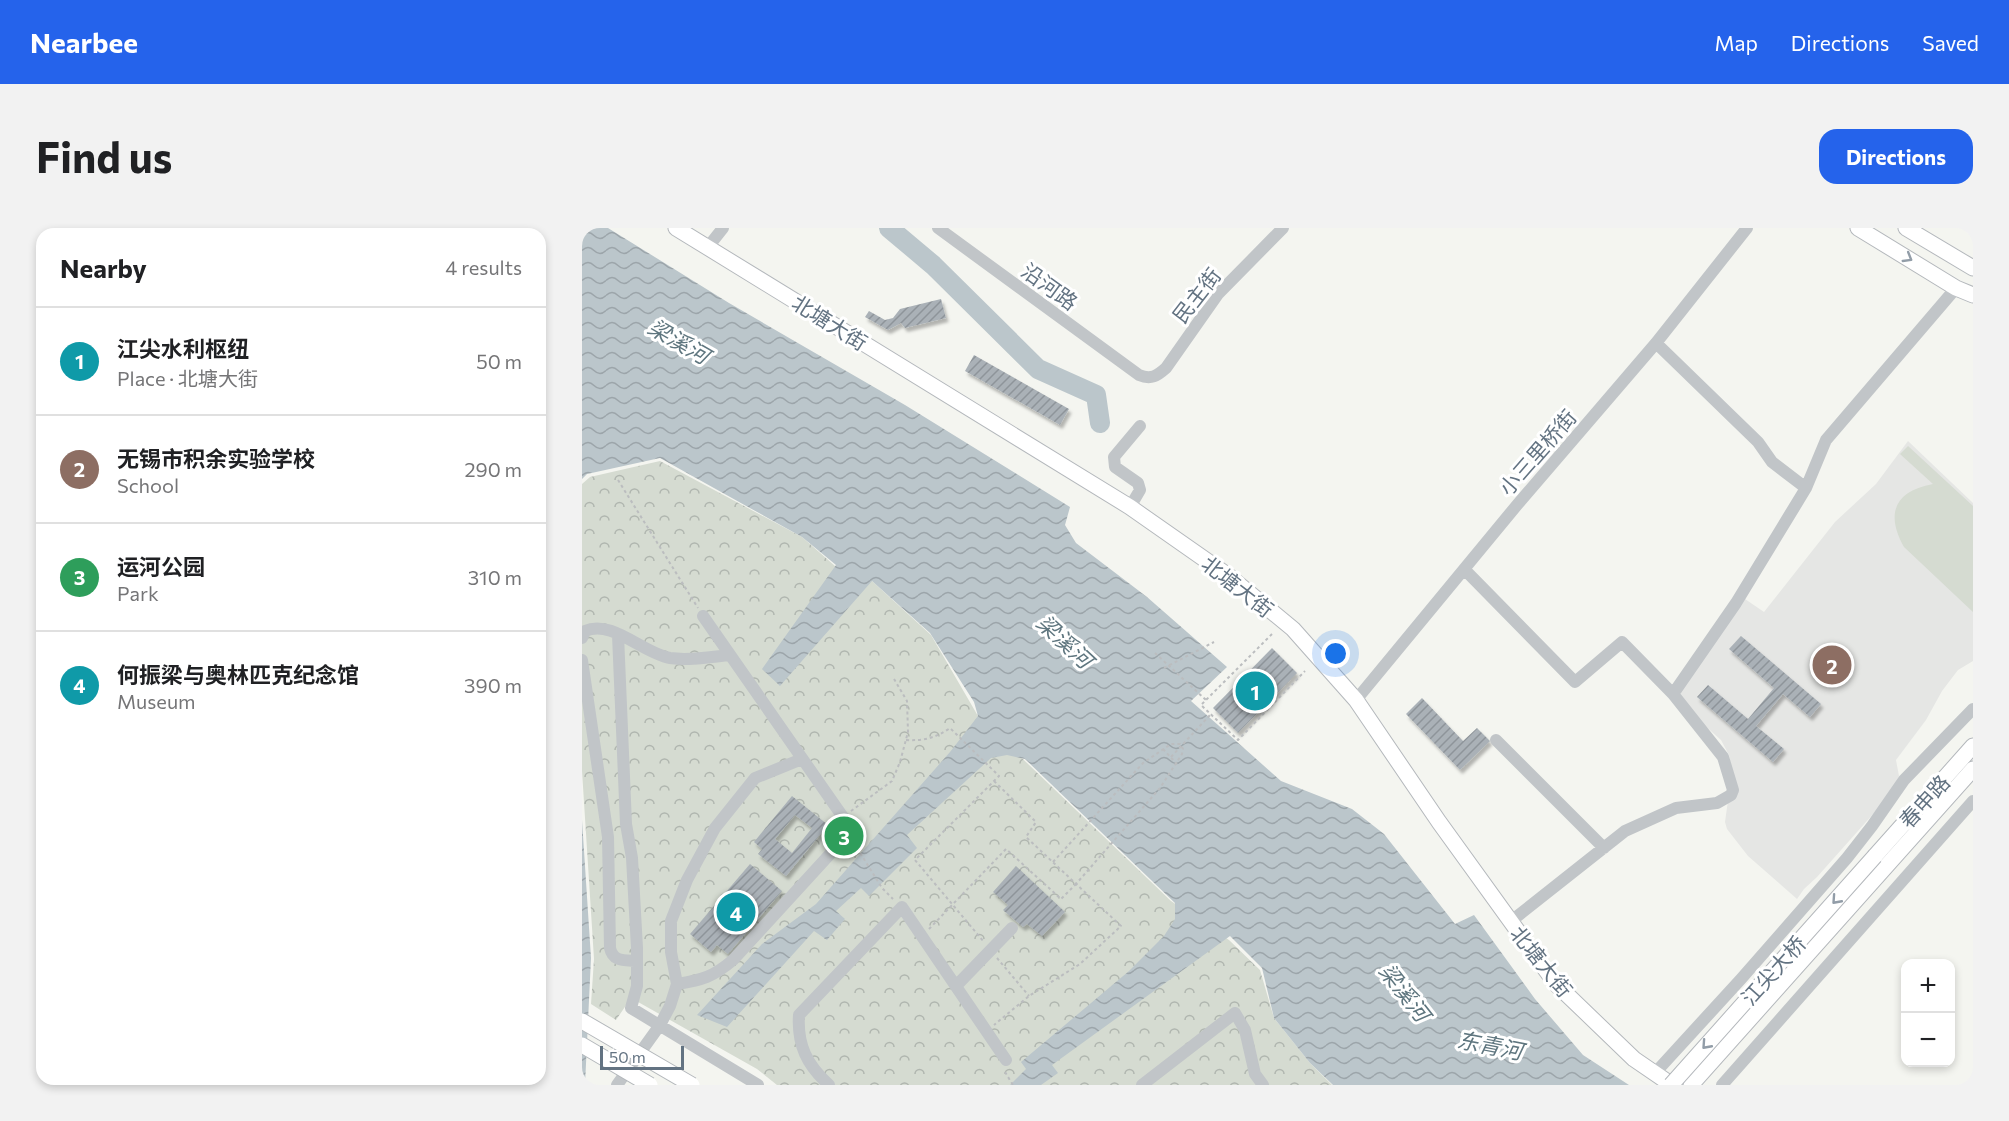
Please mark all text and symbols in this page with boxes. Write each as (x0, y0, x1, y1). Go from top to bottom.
text: Nearbee (30, 25, 138, 59)
text: Map (1715, 30, 1758, 55)
text: Directions (1791, 30, 1889, 55)
text: Saved (1922, 30, 1979, 55)
button: Directions (1819, 129, 1973, 184)
text: Find us (36, 130, 172, 182)
one-way arrow (1902, 251, 1912, 263)
text: Nearby (60, 252, 147, 283)
text: 4 results (445, 255, 522, 279)
street label: 沿河路 (1017, 257, 1083, 315)
street label: 民主街 (1167, 262, 1225, 328)
street label: 北塘大街 (788, 289, 872, 355)
water label: 梁溪河 (644, 313, 718, 371)
text: 江尖水利枢纽 (117, 335, 249, 362)
text: 1 (75, 349, 84, 373)
text: 50 m (476, 349, 522, 373)
text: Place · 北塘大街 (117, 366, 258, 390)
street label: 小三里桥街 (1493, 404, 1581, 500)
text: 无锡市积余实验学校 (117, 445, 315, 472)
text: 2 (74, 457, 85, 481)
text: 290 m (464, 457, 522, 481)
text: School (117, 473, 179, 497)
street label: 北塘大街 (1197, 550, 1279, 622)
text: 运河公园 (117, 553, 205, 580)
text: 3 (74, 565, 85, 589)
text: 310 m (468, 565, 522, 589)
text: Park (117, 581, 159, 605)
water label: 梁溪河 (1032, 609, 1101, 676)
your location (1321, 639, 1350, 668)
pin: 2 (1812, 642, 1852, 688)
text: 何振梁与奥林匹克纪念馆 (117, 661, 359, 688)
pin: 1 (1236, 668, 1274, 714)
text: 4 (73, 673, 86, 697)
text: 390 m (464, 673, 522, 697)
text: Museum (117, 689, 196, 713)
street label: 春申路 (1894, 769, 1954, 833)
pin: 3 (824, 814, 864, 858)
pin: 4 (716, 890, 756, 934)
one-way arrow (1832, 893, 1843, 903)
street label: 北塘大街 (1506, 920, 1578, 1002)
street label: 江尖大桥 (1736, 930, 1810, 1010)
water label: 梁溪河 (1374, 958, 1438, 1029)
map controls (1901, 959, 1955, 1067)
button: + (1901, 959, 1955, 1013)
button: − (1901, 1013, 1955, 1067)
water label: 东青河 (1455, 1025, 1529, 1065)
one-way arrow (1702, 1038, 1713, 1049)
scale bar (600, 1043, 684, 1070)
text: 50 m (609, 1047, 646, 1066)

